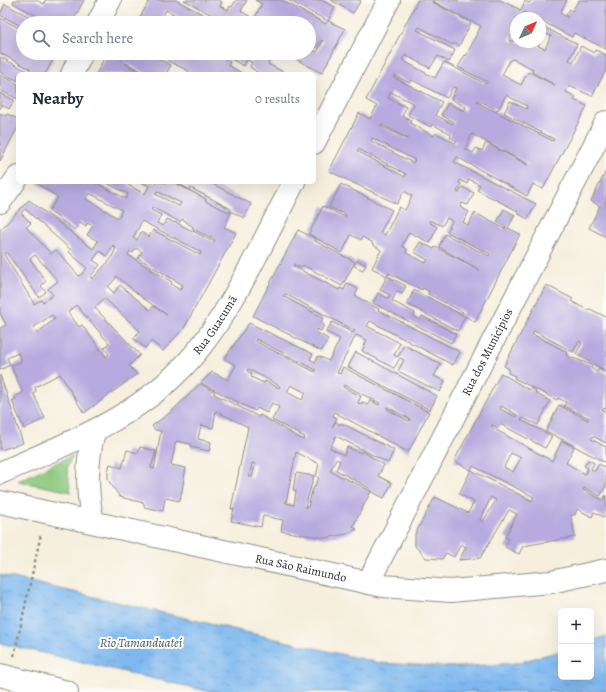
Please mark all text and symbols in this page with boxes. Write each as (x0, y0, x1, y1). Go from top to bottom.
north arrow (510, 12, 546, 48)
search box (16, 16, 316, 60)
icon: search (30, 27, 52, 49)
text: Search here (62, 28, 133, 48)
text: Nearby (32, 87, 83, 110)
text: 0 results (255, 90, 300, 107)
street label: Rua Guacumã (189, 292, 241, 358)
street label: Rua dos Municípios (458, 305, 517, 399)
street label: Rua São Raimundo (254, 550, 348, 586)
map controls (558, 608, 594, 680)
button: + (558, 608, 594, 644)
water label: Rio Tamanduateí (100, 634, 183, 651)
button: − (558, 644, 594, 680)

